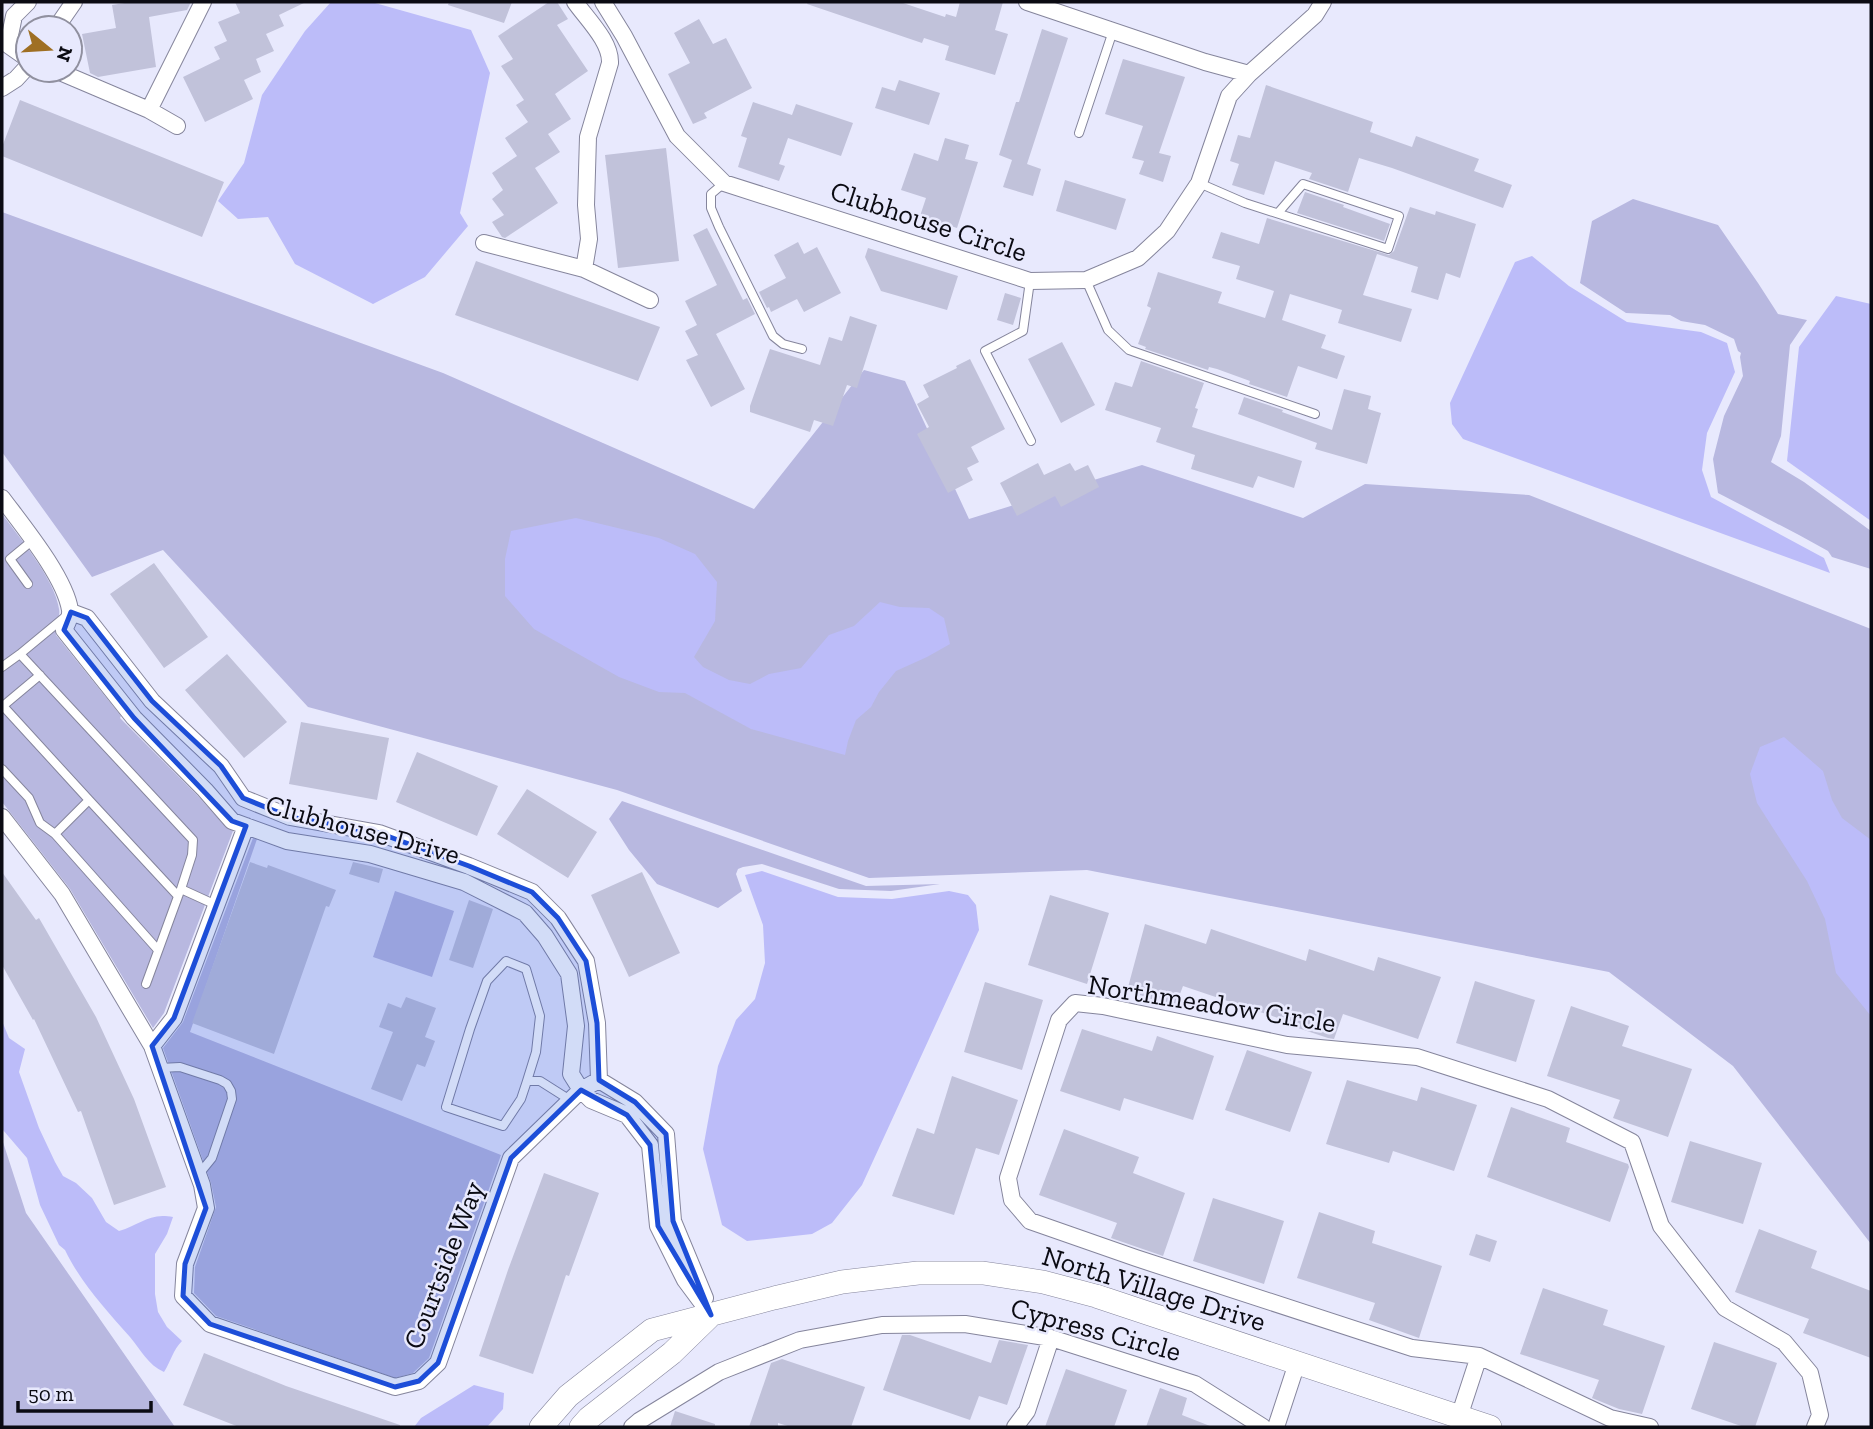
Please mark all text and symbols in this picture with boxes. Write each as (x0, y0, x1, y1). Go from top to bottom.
north arrow (14, 14, 84, 84)
text: N (52, 44, 78, 65)
street label: Clubhouse Circle (826, 174, 1031, 269)
street label: Clubhouse Drive (262, 788, 464, 871)
street label: Northmeadow Circle (1085, 968, 1338, 1039)
street label: Courtside Way (396, 1176, 491, 1354)
street label: North Village Drive (1038, 1239, 1270, 1338)
street label: Cypress Circle (1007, 1291, 1185, 1368)
scale bar (18, 1370, 150, 1414)
text: 50 m (28, 1381, 74, 1406)

